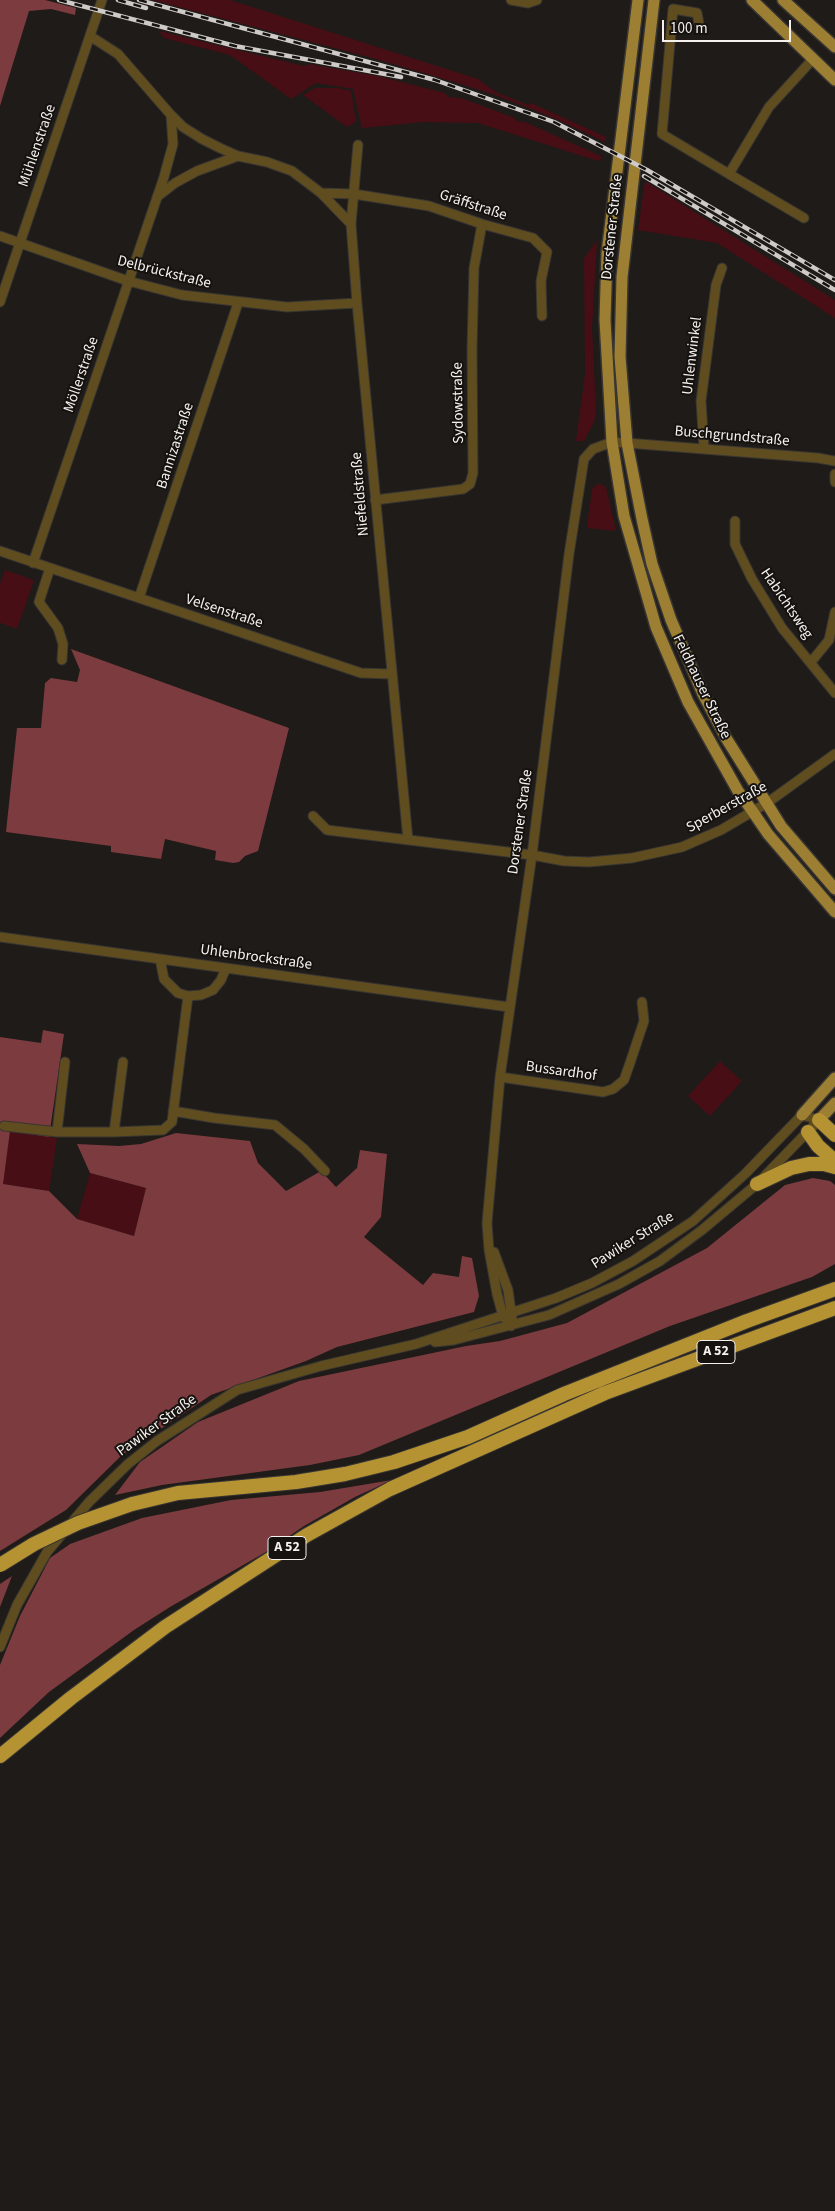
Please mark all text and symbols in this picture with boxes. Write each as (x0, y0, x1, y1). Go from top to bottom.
scale bar (665, 10, 794, 42)
text: 100 m (670, 18, 708, 39)
street label: Mühlenstraße (15, 102, 61, 190)
street label: Dorstener Straße (599, 173, 627, 281)
street label: Gräffstraße (437, 187, 509, 225)
street label: Delbrückstraße (115, 253, 213, 293)
street label: Uhlenwinkel (679, 316, 707, 396)
street label: Möllerstraße (61, 335, 103, 415)
street label: Sydowstraße (449, 362, 469, 444)
street label: Bannizastraße (154, 401, 198, 491)
street label: Buschgrundstraße (674, 423, 790, 451)
street label: Niefeldstraße (348, 451, 374, 537)
street label: Habichtsweg (756, 565, 816, 643)
street label: Velsenstraße (183, 591, 265, 633)
street label: Feldhauser Straße (668, 632, 734, 742)
street label: Dorstener Straße (505, 768, 537, 876)
street label: Sperberstraße (684, 778, 770, 838)
street label: Uhlenbrockstraße (199, 941, 313, 975)
street label: Bussardhof (525, 1058, 597, 1086)
street label: Pawiker Straße (588, 1208, 678, 1274)
road number: A 52 (697, 1340, 735, 1364)
street label: Pawiker Straße (114, 1391, 200, 1461)
road number: A 52 (268, 1536, 306, 1560)

